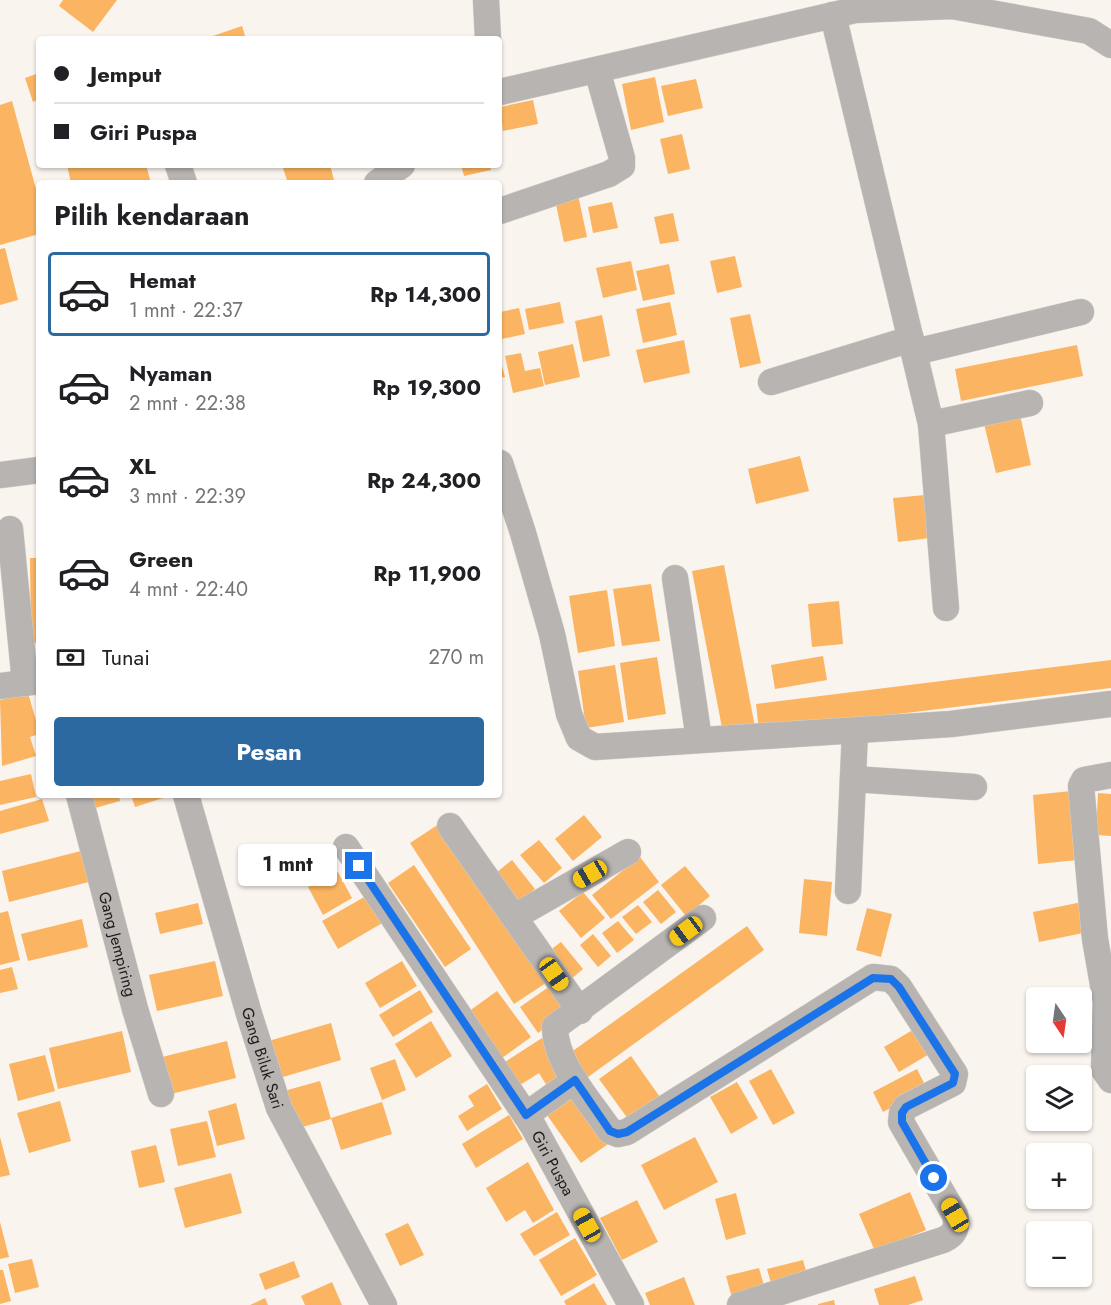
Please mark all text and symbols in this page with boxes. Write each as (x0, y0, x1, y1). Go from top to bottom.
text: Jemput (90, 58, 161, 90)
text: Giri Puspa (90, 116, 197, 148)
text: Pilih kendaraan (54, 196, 250, 235)
text: Hemat (129, 264, 196, 296)
icon: car (57, 267, 111, 321)
text: Rp 14,300 (370, 278, 481, 310)
text: 1 mnt · 22:37 (129, 296, 243, 325)
text: Nyaman (129, 357, 212, 389)
icon: car (57, 360, 111, 414)
text: Rp 19,300 (372, 371, 481, 403)
text: 2 mnt · 22:38 (129, 389, 246, 418)
text: XL (129, 450, 156, 482)
icon: car (57, 453, 111, 507)
text: Rp 24,300 (367, 464, 481, 496)
text: 3 mnt · 22:39 (129, 482, 246, 511)
text: Green (129, 543, 193, 575)
icon: car (57, 546, 111, 600)
text: Rp 11,900 (373, 557, 481, 589)
text: 4 mnt · 22:40 (129, 575, 248, 604)
icon: cash (54, 641, 87, 674)
text: Tunai (102, 641, 150, 673)
text: 270 m (429, 643, 484, 672)
button: Pesan (54, 717, 484, 786)
callout: 1 mnt (239, 845, 338, 887)
text: 1 mnt (262, 850, 313, 879)
route end (345, 852, 372, 879)
car (570, 857, 610, 891)
street label: Gang Jempiring (93, 889, 142, 999)
car (666, 913, 706, 949)
car (536, 954, 572, 994)
north arrow (1026, 987, 1092, 1053)
map controls (1026, 987, 1092, 1287)
street label: Gang Biluk Sari (236, 1005, 290, 1112)
button: layers (1026, 1065, 1092, 1131)
street label: Giri Puspa (526, 1126, 580, 1200)
button: + (1026, 1143, 1092, 1209)
route start (920, 1164, 947, 1191)
car (938, 1195, 972, 1235)
car (570, 1205, 604, 1245)
button: − (1026, 1221, 1092, 1287)

